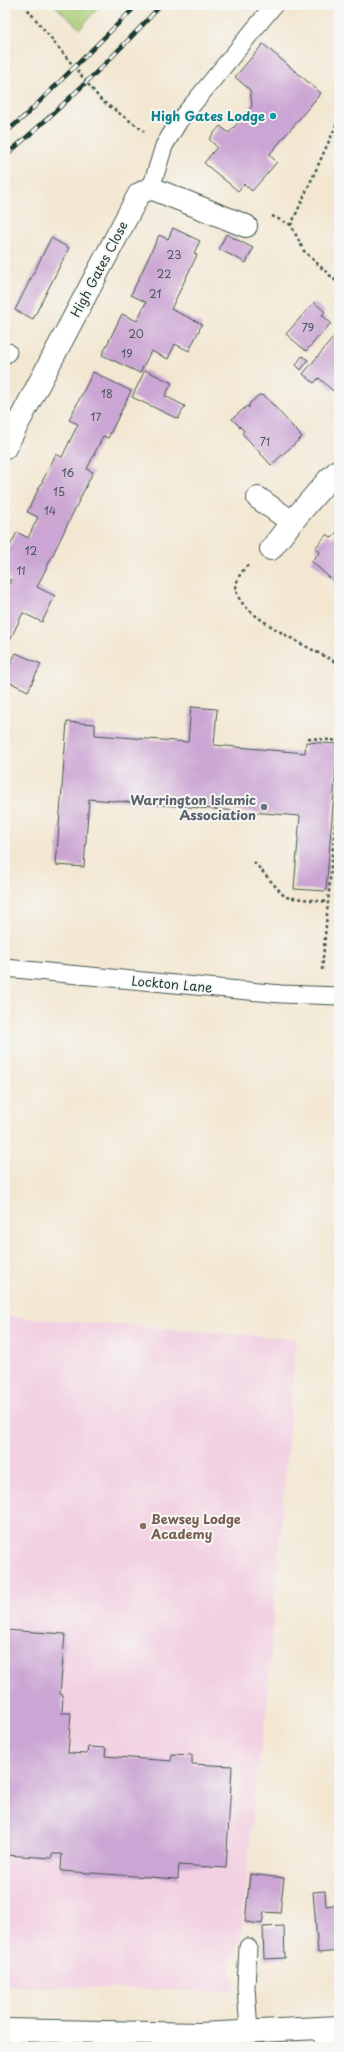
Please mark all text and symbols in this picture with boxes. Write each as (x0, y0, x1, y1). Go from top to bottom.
place label: High Gates Lodge (151, 106, 265, 125)
marker: High Gates Lodge (268, 111, 278, 121)
street label: High Gates Close (65, 217, 132, 320)
house number: 23 (167, 246, 181, 263)
house number: 22 (157, 265, 171, 282)
house number: 21 (149, 285, 161, 302)
house number: 79 (302, 319, 314, 336)
house number: 20 (128, 325, 144, 342)
house number: 19 (121, 345, 133, 362)
house number: 18 (101, 385, 113, 402)
house number: 17 (91, 408, 102, 425)
house number: 71 (260, 433, 270, 450)
house number: 16 (62, 464, 75, 481)
house number: 15 (53, 483, 65, 500)
house number: 14 (44, 502, 56, 519)
house number: 12 (25, 542, 38, 559)
house number: 11 (16, 562, 26, 579)
place label: Warrington Islamic Association (131, 790, 256, 824)
marker: Warrington Islamic Association (259, 802, 269, 812)
street label: Lockton Lane (131, 970, 213, 997)
place label: Bewsey Lodge Academy (150, 1509, 241, 1543)
marker: Bewsey Lodge Academy (138, 1521, 148, 1531)

